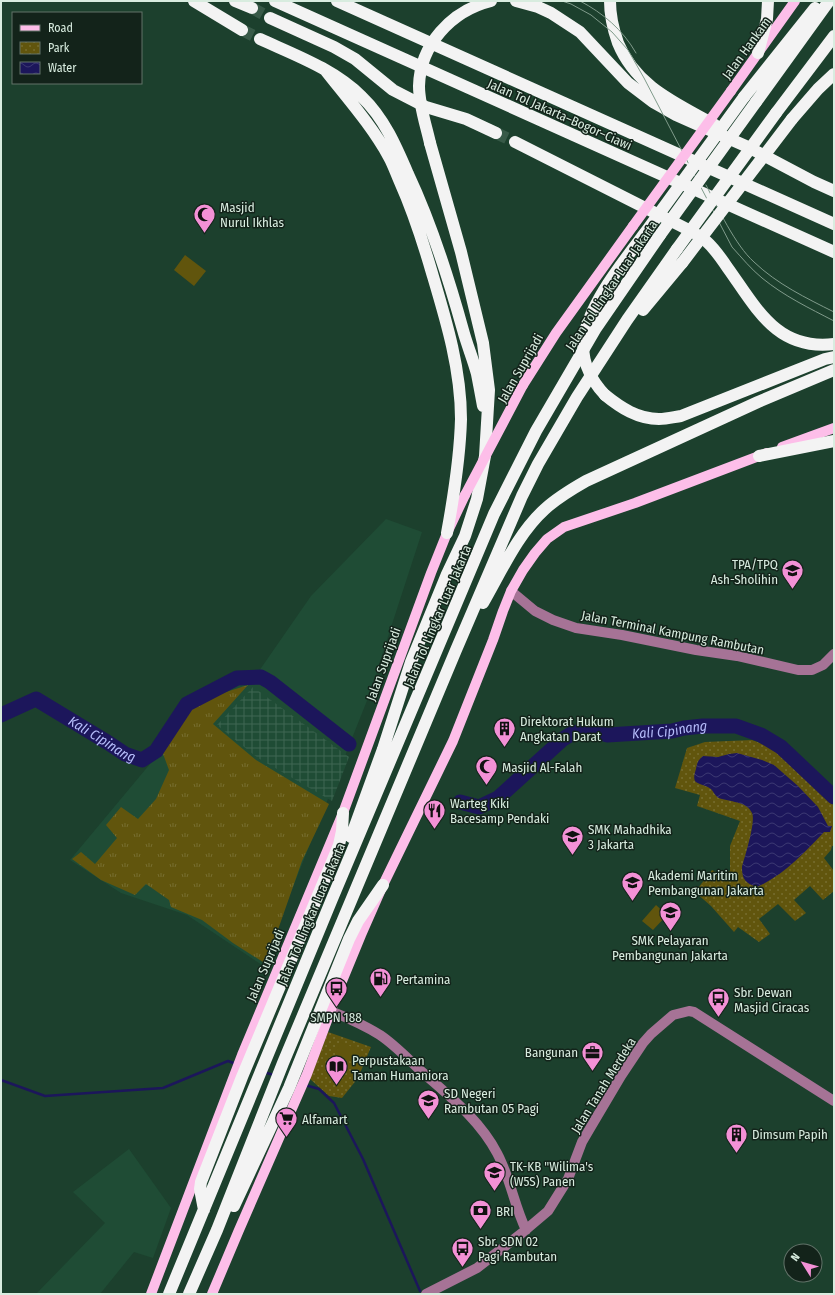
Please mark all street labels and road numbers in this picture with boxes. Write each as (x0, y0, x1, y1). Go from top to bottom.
street label: Jalan Hankam (719, 14, 774, 82)
street label: Jalan Tol Jakarta–Bogor–Ciawi (485, 76, 634, 153)
street label: Jalan Tol Lingkar Luar Jakarta (562, 217, 661, 353)
street label: Jalan Suprijadi (495, 331, 546, 405)
street label: Jalan Tol Lingkar Luar Jakarta (401, 543, 474, 690)
street label: Jalan Terminal Kampung Rambutan (580, 607, 766, 658)
street label: Jalan Suprijadi (363, 625, 404, 703)
street label: Jalan Tol Lingkar Luar Jakarta (275, 841, 348, 988)
street label: Jalan Suprijadi (243, 927, 287, 1004)
street label: Jalan Tanah Merdeka (568, 1035, 639, 1136)

